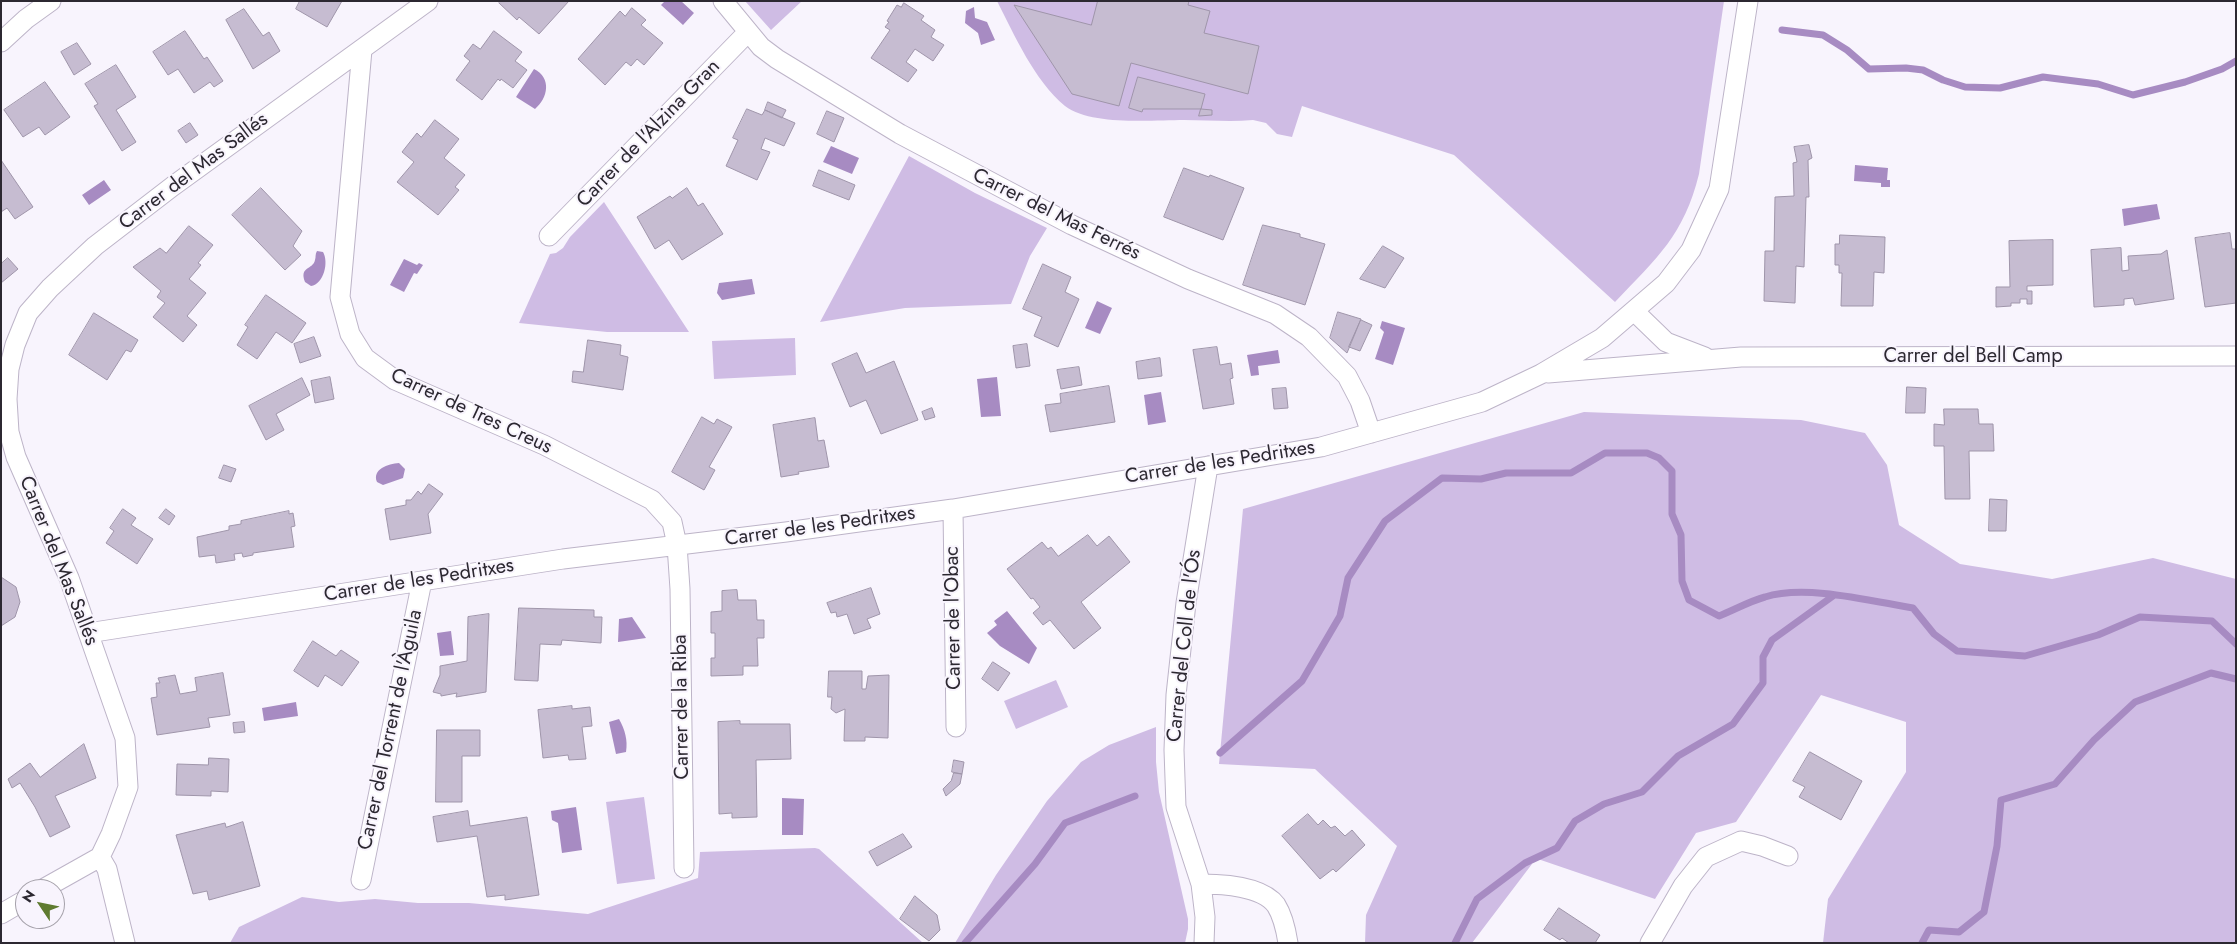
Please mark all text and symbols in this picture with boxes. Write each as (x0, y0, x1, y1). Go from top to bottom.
street label: Carrer de l'Alzina Gran (572, 55, 726, 213)
street label: Carrer del Mas Sallés (115, 108, 273, 236)
street label: Carrer del Mas Ferrés (968, 164, 1144, 266)
street label: Carrer del Bell Camp (1883, 345, 2063, 369)
street label: Carrer de Tres Creus (386, 364, 556, 460)
street label: Carrer de les Pedritxes (1123, 436, 1317, 490)
street label: Carrer del Mas Sallés (13, 473, 103, 649)
street label: Carrer de les Pedritxes (723, 502, 917, 552)
street label: Carrer de l'Obac (941, 546, 967, 690)
street label: Carrer del Coll de l'Ós (1163, 549, 1207, 743)
street label: Carrer de les Pedritxes (322, 554, 516, 608)
street label: Carrer del Torrent de l'Àguila (354, 608, 428, 852)
street label: Carrer de la Riba (669, 634, 695, 780)
north arrow (15, 879, 65, 929)
text: N (17, 886, 40, 906)

